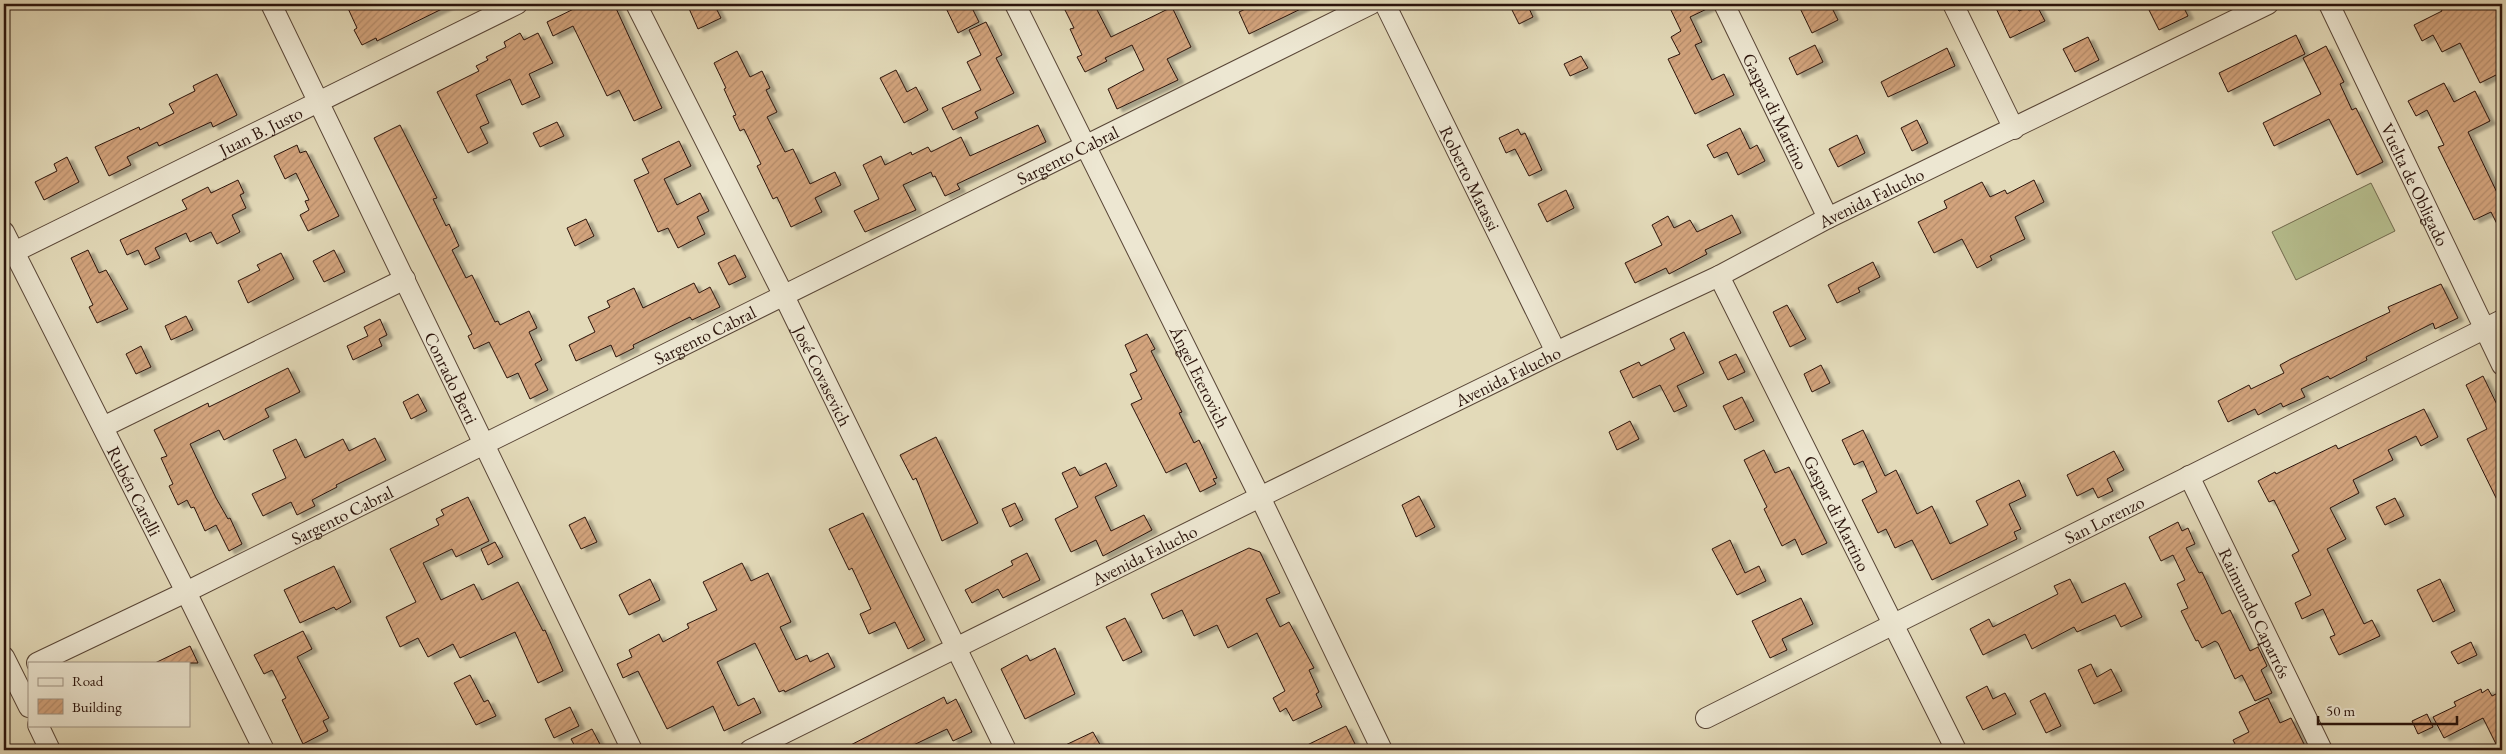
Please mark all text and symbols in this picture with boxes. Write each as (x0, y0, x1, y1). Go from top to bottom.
street label: Gaspar di Martino (1738, 49, 1814, 173)
street label: Juan B. Justo (213, 100, 306, 162)
street label: Vuelta de Obligado (2376, 119, 2455, 250)
street label: Sargento Cabral (1013, 120, 1122, 190)
street label: Roberto Matassi (1435, 122, 1506, 235)
street label: Avenida Falucho (1813, 162, 1928, 233)
street label: Sargento Cabral (650, 300, 759, 370)
street label: José Covasevich (788, 320, 857, 430)
street label: Ángel Eterovich (1165, 321, 1235, 431)
street label: Conrado Berti (420, 328, 484, 428)
street label: Avenida Falucho (1450, 340, 1564, 412)
street label: Rubén Carelli (102, 442, 167, 540)
street label: Gaspar di Martino (1799, 451, 1876, 575)
street label: Sargento Cabral (287, 480, 397, 550)
street label: San Lorenzo (2060, 489, 2148, 549)
street label: Avenida Falucho (1087, 519, 1201, 591)
street label: Raimundo Caparrós (2214, 544, 2297, 682)
legend (28, 662, 190, 726)
text: Road (72, 671, 104, 690)
scale bar (2318, 694, 2457, 726)
text: Building (72, 697, 122, 716)
text: 50 m (2326, 701, 2355, 720)

